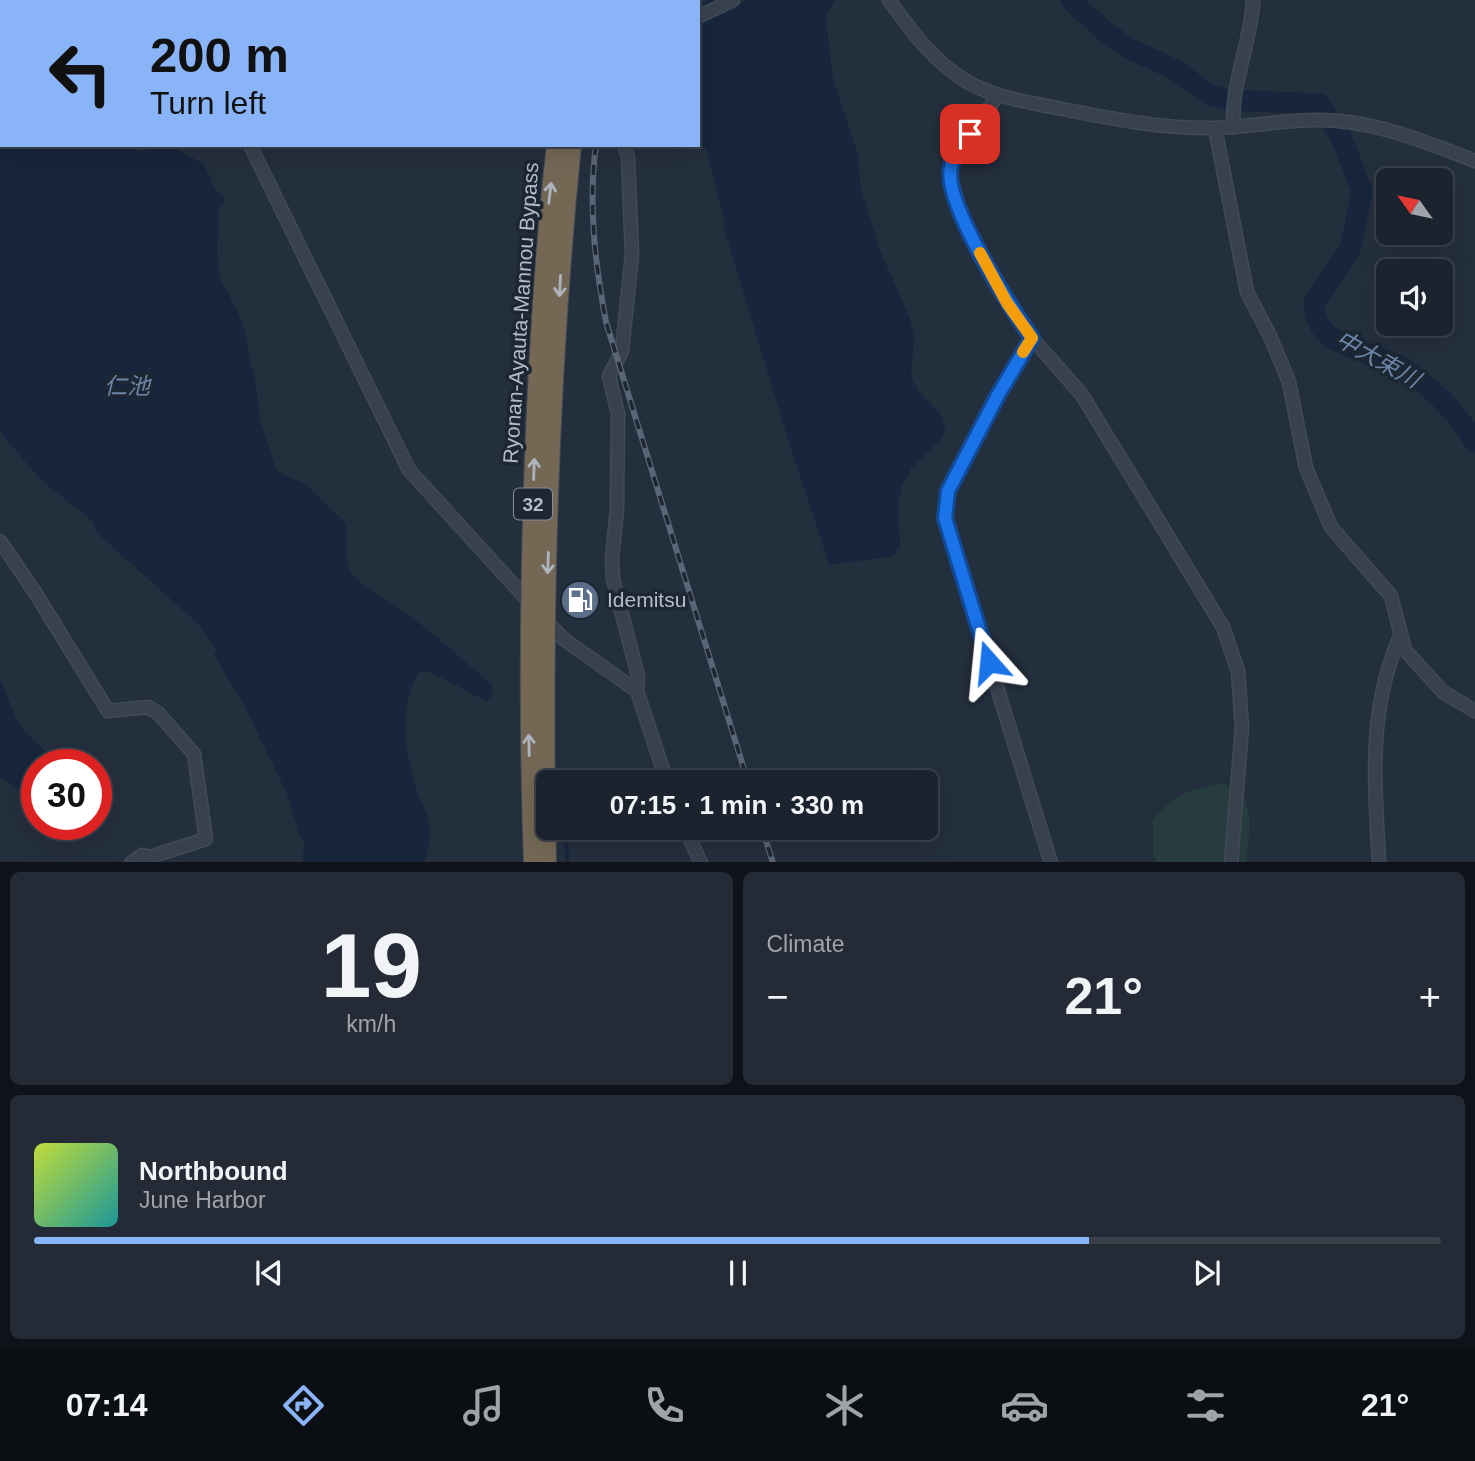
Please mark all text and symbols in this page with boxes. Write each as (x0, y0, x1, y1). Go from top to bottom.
icon: left (35, 28, 126, 119)
text: 200 m (150, 28, 289, 82)
text: Turn left (150, 85, 266, 121)
pin (940, 104, 1000, 164)
icon: arrive (951, 115, 989, 153)
street label: Ryonan-Ayauta-Mannou Bypass (498, 162, 543, 464)
north arrow (1376, 168, 1452, 245)
map controls (1376, 168, 1453, 336)
one-way arrow (544, 182, 557, 205)
button: sound (1376, 259, 1453, 336)
one-way arrow (553, 275, 566, 297)
water label: 中大束川 (1331, 325, 1427, 394)
water label: 仁池 (104, 373, 152, 399)
one-way arrow (528, 458, 541, 481)
road number: 32 (514, 489, 552, 520)
one-way arrow (542, 551, 555, 574)
fuel station icon: Idemitsu (559, 579, 601, 621)
place label: Idemitsu (607, 588, 686, 611)
position arrow (952, 625, 1026, 699)
one-way arrow (522, 734, 535, 757)
speed limit sign: 30 (21, 749, 112, 840)
text: 07:15 · 1 min · 330 m (610, 790, 864, 820)
text: 19 (321, 915, 422, 1016)
text: Climate (767, 931, 844, 957)
text: 21° (1064, 967, 1143, 1025)
text: − (767, 976, 789, 1018)
text: + (1419, 976, 1441, 1018)
text: km/h (346, 1011, 396, 1037)
text: Northbound (139, 1156, 288, 1186)
text: June Harbor (139, 1187, 266, 1213)
icon: previous (250, 1254, 288, 1292)
icon: pause (719, 1254, 757, 1292)
icon: next (1188, 1254, 1226, 1292)
icon: directions (279, 1381, 328, 1430)
icon: music (459, 1381, 508, 1430)
icon: phone (640, 1381, 689, 1430)
icon: climate (820, 1381, 869, 1430)
icon: car (1000, 1381, 1049, 1430)
icon: filters (1181, 1381, 1230, 1430)
text: 07:14 (66, 1387, 148, 1423)
text: 21° (1361, 1387, 1409, 1423)

